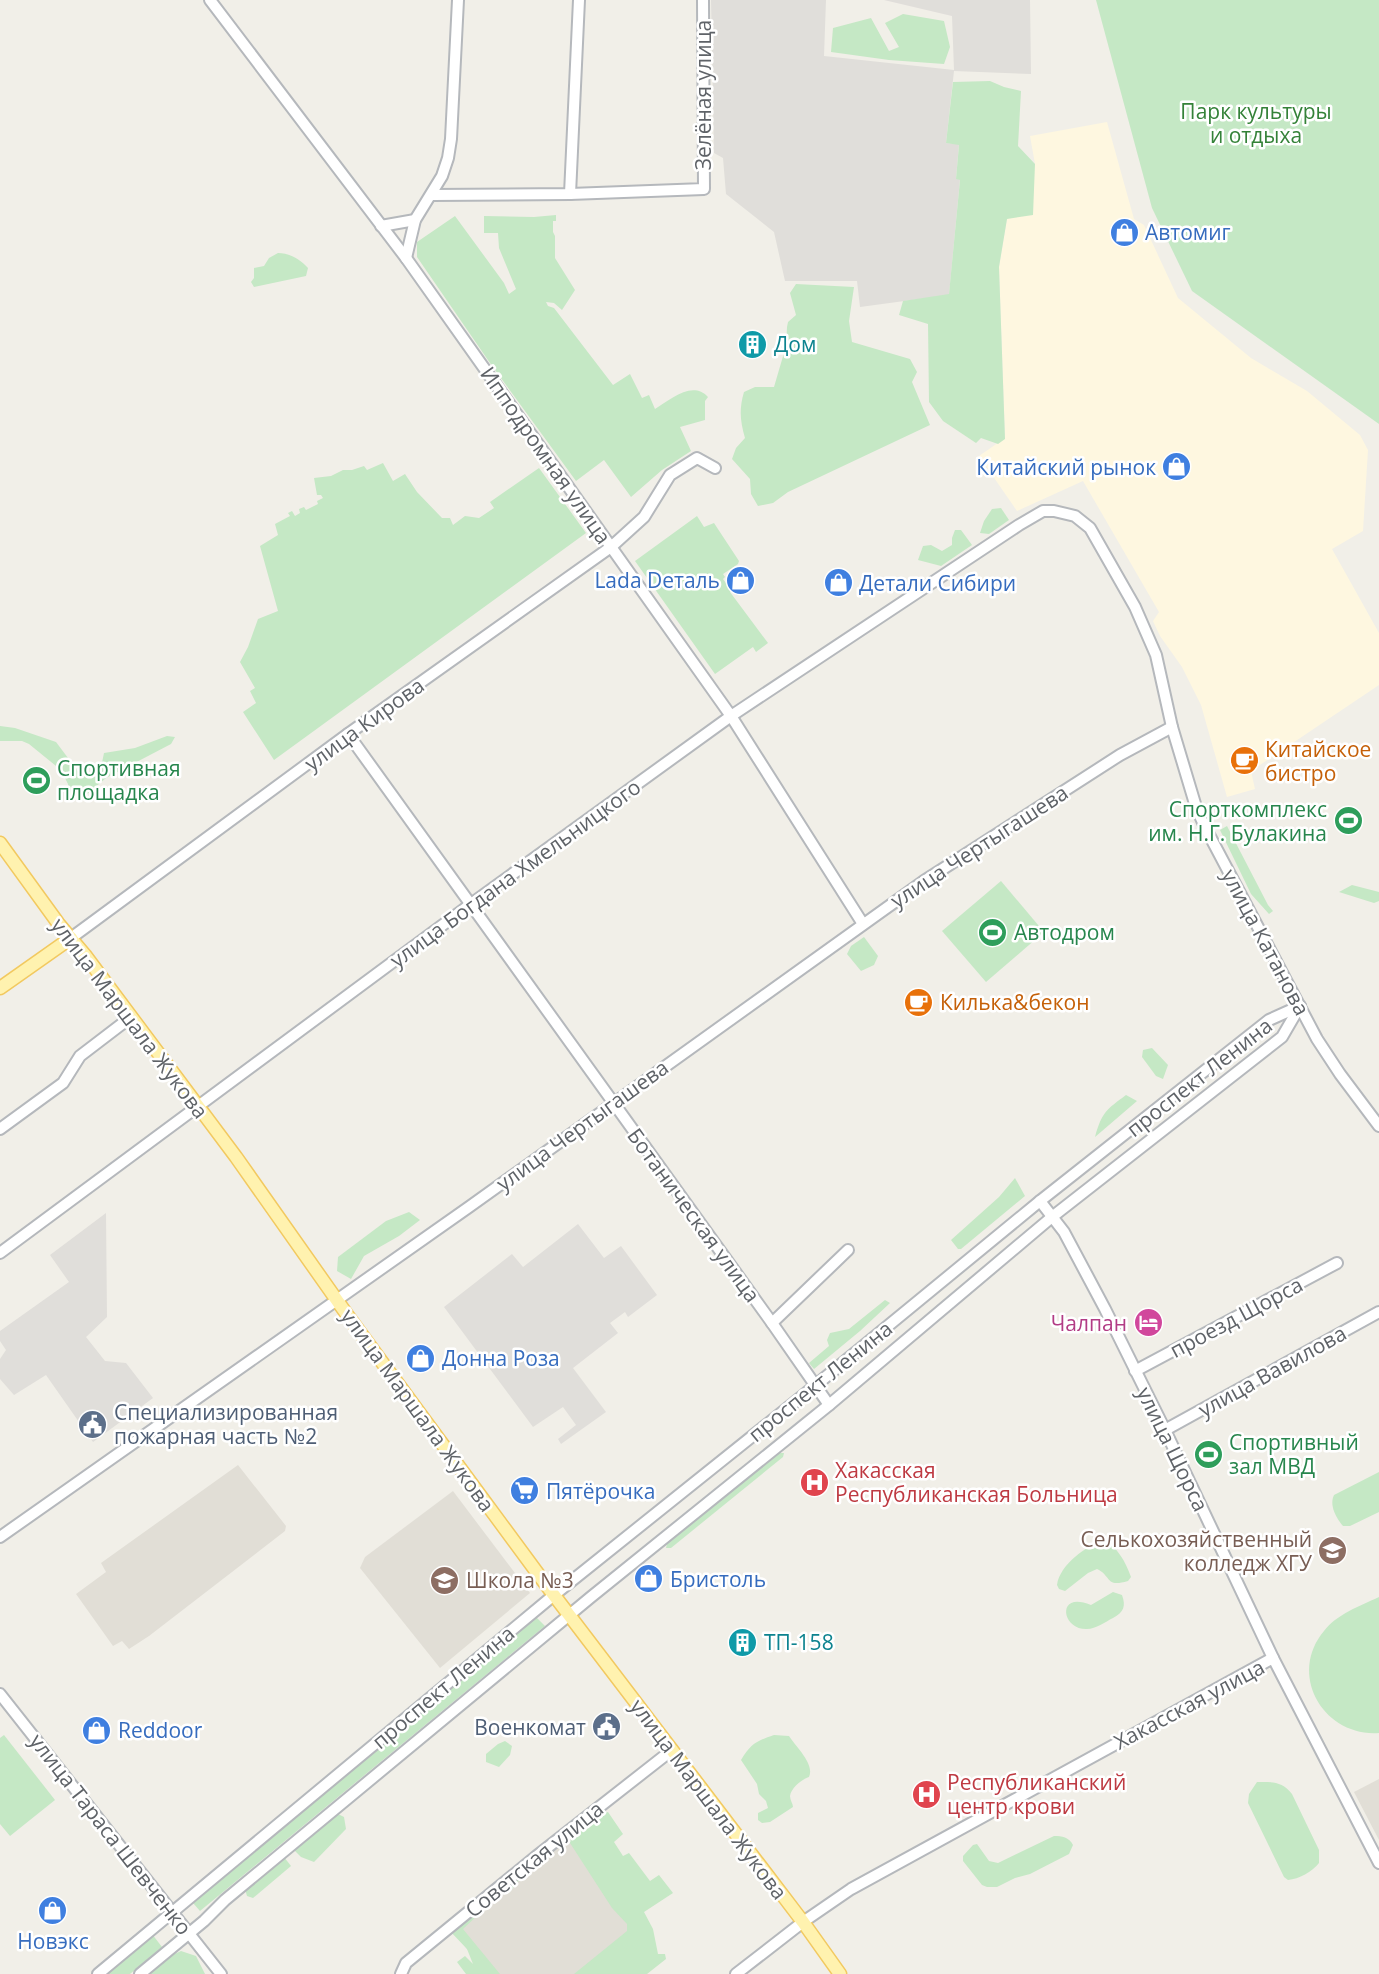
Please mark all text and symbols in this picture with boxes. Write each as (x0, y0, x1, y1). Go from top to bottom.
street label: Зелёная улица (689, 20, 717, 170)
park label: Парк культуры и отдыха (1180, 97, 1332, 149)
shop icon: Автомиг (1108, 216, 1140, 248)
place label: Автомиг (1145, 218, 1231, 246)
building icon: Дом (737, 328, 769, 360)
place label: Дом (774, 330, 816, 358)
street label: Ипподромная улица (474, 361, 618, 549)
shop icon: Китайский рынок (1161, 451, 1193, 483)
place label: Китайский рынок (976, 453, 1156, 481)
shop icon: Lada Dеталь (725, 564, 757, 596)
place label: Lada Dеталь (594, 566, 720, 594)
shop icon: Детали Сибири (822, 567, 854, 599)
place label: Детали Сибири (859, 569, 1016, 597)
street label: улица Кирова (299, 671, 429, 777)
place label: Китайское бистро (1265, 735, 1371, 787)
cafe icon: Китайское бистро (1228, 745, 1260, 777)
place label: Спортивная площадка (57, 754, 181, 806)
sports icon: Спортивная площадка (20, 764, 52, 796)
street label: улица Богдана Хмельницкого (384, 772, 646, 974)
street label: улица Чертыгашева (885, 778, 1073, 914)
place label: Спорткомплекс им. Н.Г. Булакина (1148, 795, 1327, 847)
sports icon: Спорткомплекс им. Н.Г. Булакина (1332, 805, 1364, 837)
street label: улица Катанова (1216, 864, 1316, 1020)
street label: улица Маршала Жукова (45, 912, 215, 1124)
sports icon: Автодром (977, 916, 1009, 948)
place label: Автодром (1014, 918, 1115, 946)
cafe icon: Килька&бекон (903, 986, 935, 1018)
place label: Килька&бекон (940, 988, 1089, 1016)
street label: проспект Ленина (1120, 1011, 1278, 1143)
street label: улица Чертыгашева (490, 1053, 674, 1197)
street label: Ботаническая улица (621, 1122, 767, 1308)
street label: проезд Щорса (1165, 1270, 1307, 1364)
street label: улица Маршала Жукова (335, 1303, 501, 1517)
hotel icon: Чалпан (1132, 1307, 1164, 1339)
place label: Чалпан (1051, 1309, 1127, 1337)
street label: проспект Ленина (742, 1314, 898, 1448)
street label: улица Вавилова (1193, 1319, 1351, 1423)
shop icon: Донна Роза (405, 1342, 437, 1374)
place label: Донна Роза (442, 1344, 560, 1372)
street label: улица Щорса (1131, 1382, 1215, 1516)
place label: Специализированная пожарная часть №2 (114, 1398, 338, 1450)
public building icon: Специализированная пожарная часть №2 (77, 1408, 109, 1440)
place label: Спортивный зал МВД (1229, 1428, 1359, 1480)
sports icon: Спортивный зал МВД (1192, 1438, 1224, 1470)
place label: Хакасская Республиканская Больница (835, 1456, 1118, 1508)
hospital icon: Хакасская Республиканская Больница (798, 1466, 830, 1498)
supermarket icon: Пятёрочка (509, 1475, 541, 1507)
place label: Пятёрочка (546, 1477, 655, 1505)
place label: Селькохозяйственный колледж ХГУ (1080, 1525, 1312, 1577)
school or university icon: Селькохозяйственный колледж ХГУ (1317, 1535, 1349, 1567)
shop icon: Бристоль (633, 1563, 665, 1595)
school or university icon: Школа №3 (429, 1564, 461, 1596)
place label: Бристоль (670, 1565, 766, 1593)
place label: Школа №3 (466, 1566, 574, 1594)
street label: проспект Ленина (366, 1619, 520, 1755)
building icon: ТП-158 (727, 1626, 759, 1658)
place label: ТП-158 (764, 1628, 834, 1656)
street label: Хакасская улица (1109, 1652, 1269, 1756)
street label: улица Маршала Жукова (624, 1693, 794, 1905)
public building icon: Военкомат (591, 1711, 623, 1743)
place label: Военкомат (474, 1713, 586, 1741)
shop icon: Reddoor (81, 1714, 113, 1746)
place label: Reddoor (118, 1716, 203, 1744)
street label: улица Тараса Шевченко (24, 1728, 198, 1940)
place label: Республиканский центр крови (947, 1768, 1126, 1820)
hospital icon: Республиканский центр крови (910, 1778, 942, 1810)
street label: Советская улица (459, 1795, 609, 1923)
shop icon: Новэкс (37, 1894, 69, 1926)
place label: Новэкс (17, 1927, 89, 1955)

